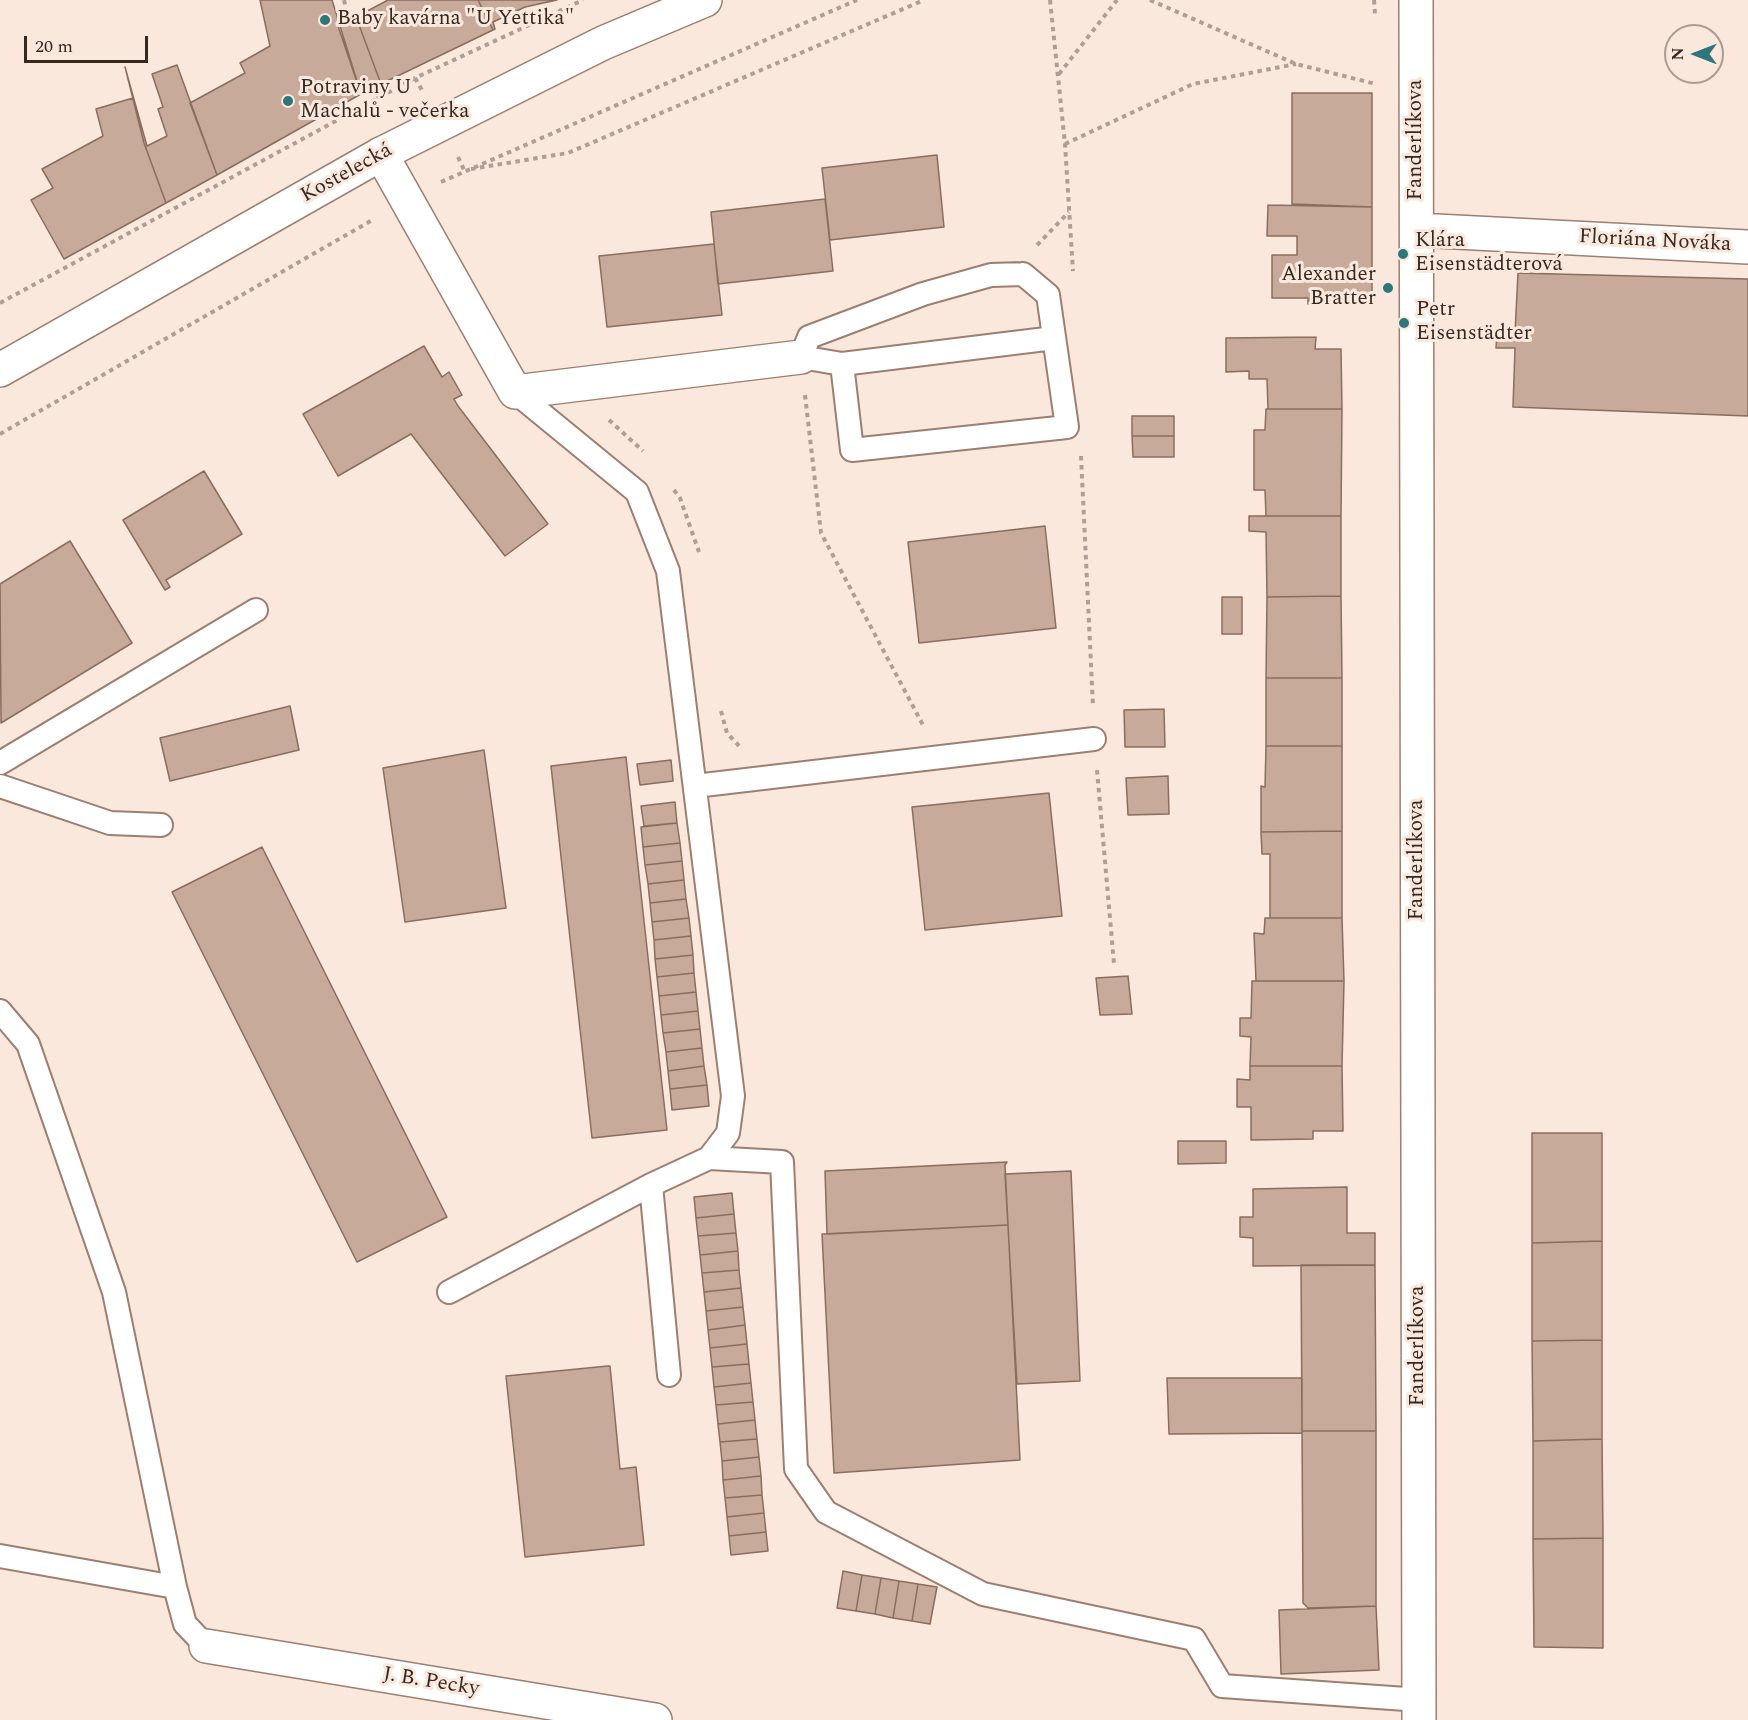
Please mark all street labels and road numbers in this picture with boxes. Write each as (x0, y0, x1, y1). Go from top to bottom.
street label: Fanderlíkova (1404, 80, 1430, 200)
street label: Kostelecká (297, 139, 397, 209)
street label: Floriána Nováka (1578, 225, 1732, 259)
street label: Fanderlíkova (1405, 800, 1431, 920)
street label: Fanderlíkova (1406, 1286, 1432, 1406)
street label: J. B. Pecky (381, 1663, 481, 1703)

